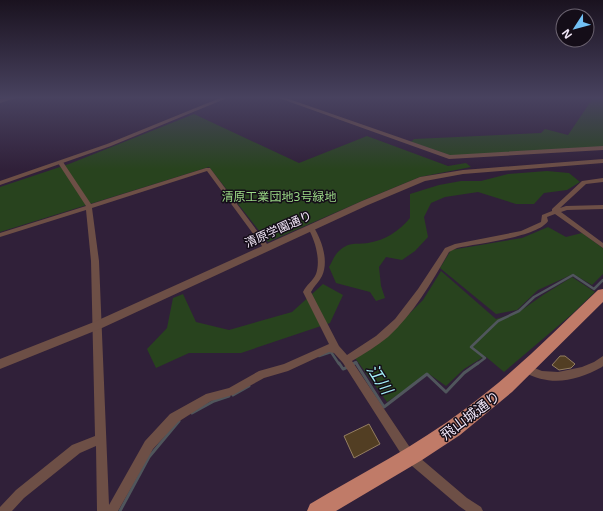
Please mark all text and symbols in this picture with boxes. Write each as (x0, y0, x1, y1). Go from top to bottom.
north arrow (555, 8, 595, 48)
text: N (558, 26, 575, 42)
park label: 清原工業団地3号緑地 (222, 188, 336, 205)
street label: 清原学園通り (242, 207, 314, 251)
water label: 江川 (362, 360, 399, 400)
street label: 飛山城通り (436, 386, 504, 444)

